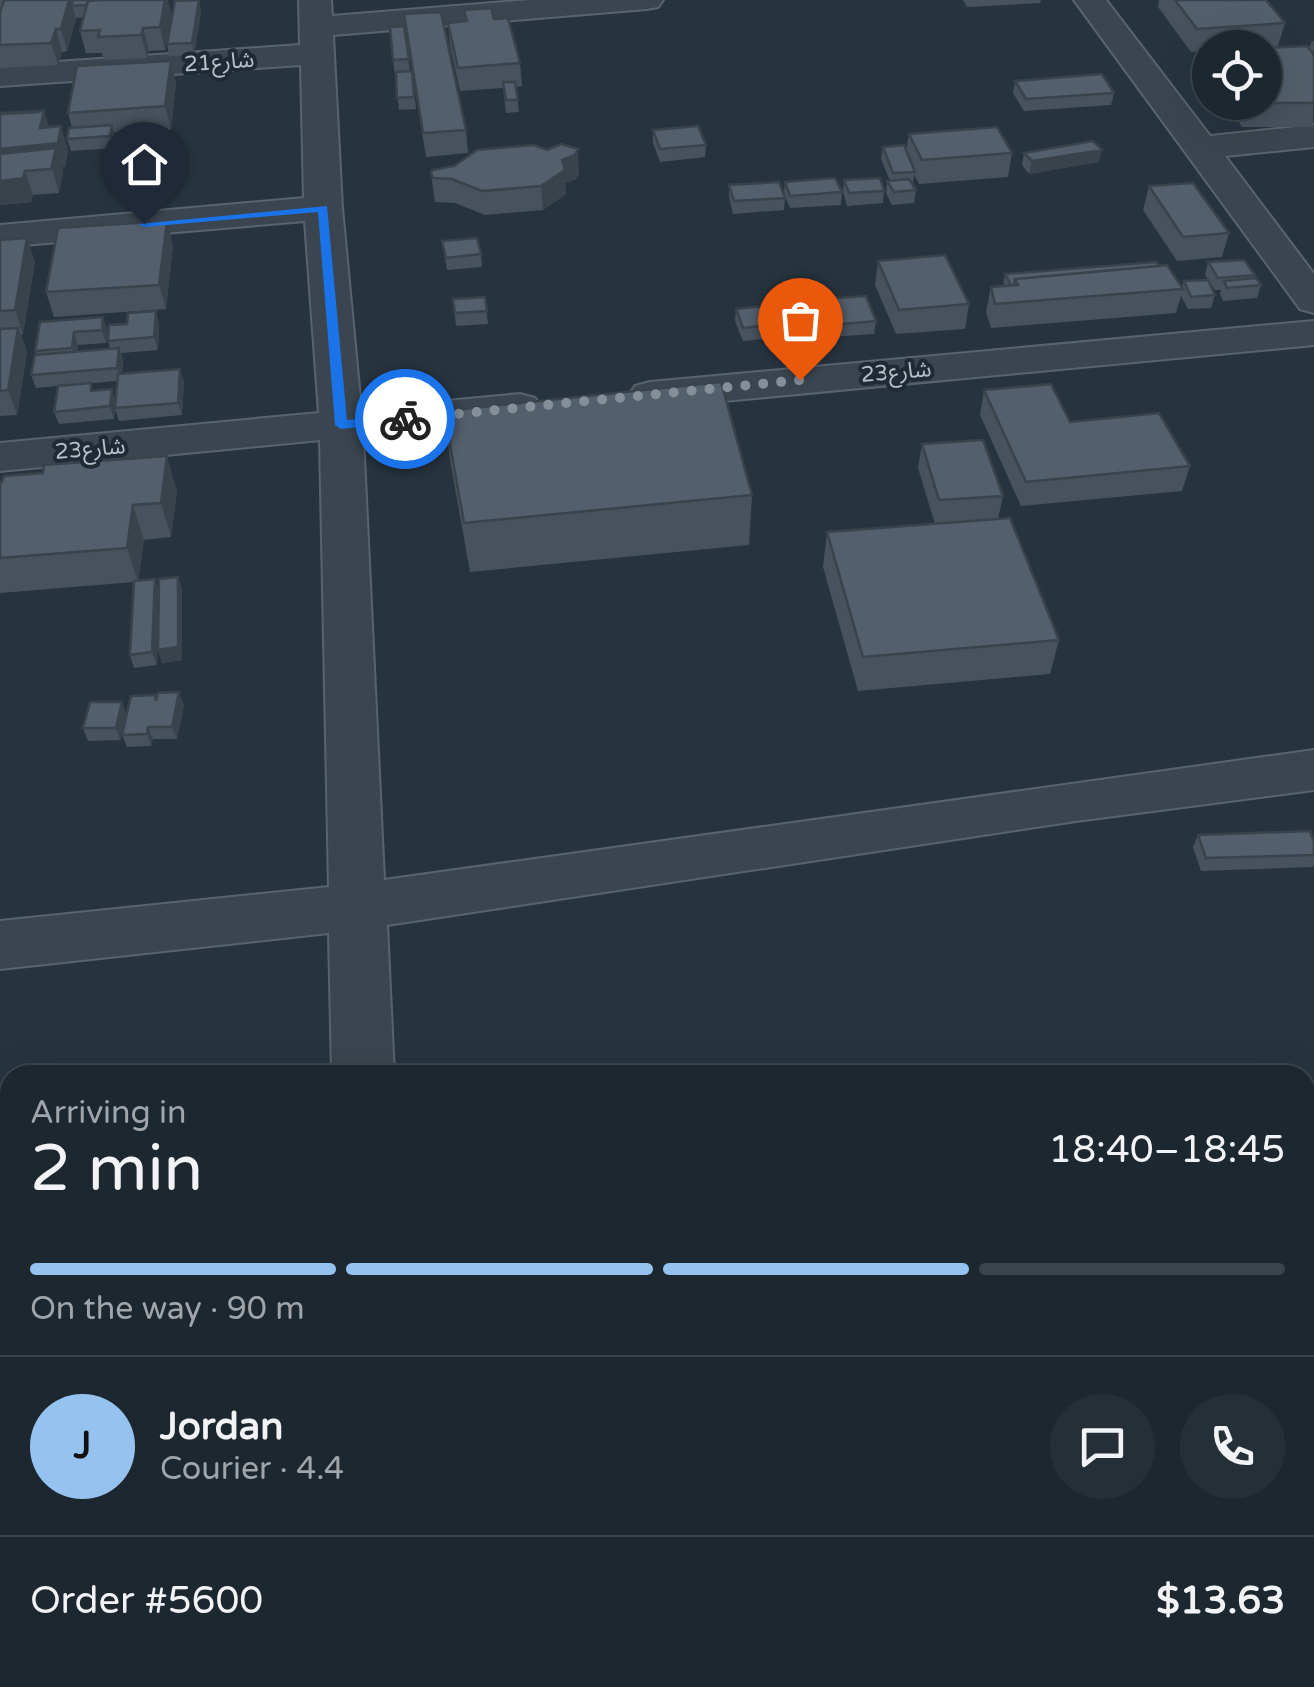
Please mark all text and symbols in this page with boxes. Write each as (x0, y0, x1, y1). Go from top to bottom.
map controls (1192, 30, 1282, 120)
button: locate (1192, 30, 1282, 120)
street label: شارع21 (183, 47, 255, 80)
pin (102, 122, 187, 225)
icon: home (117, 137, 172, 192)
pin (758, 278, 843, 381)
icon: bag (773, 293, 828, 348)
street label: شارع23 (860, 356, 933, 391)
courier (355, 369, 455, 469)
icon: bike (378, 392, 433, 447)
street label: شارع23 (54, 433, 127, 468)
text: Arriving in (30, 1094, 187, 1132)
text: 18:40–18:45 (1048, 1127, 1285, 1173)
text: 2 min (30, 1130, 203, 1209)
text: On the way · 90 m (30, 1290, 305, 1328)
button: chat (1050, 1394, 1155, 1499)
button: phone (1180, 1394, 1285, 1499)
text: Jordan (160, 1404, 283, 1450)
text: J (74, 1423, 91, 1469)
text: Courier · 4.4 (160, 1450, 344, 1488)
text: Order #5600 (30, 1578, 263, 1624)
text: $13.63 (1156, 1578, 1285, 1624)

